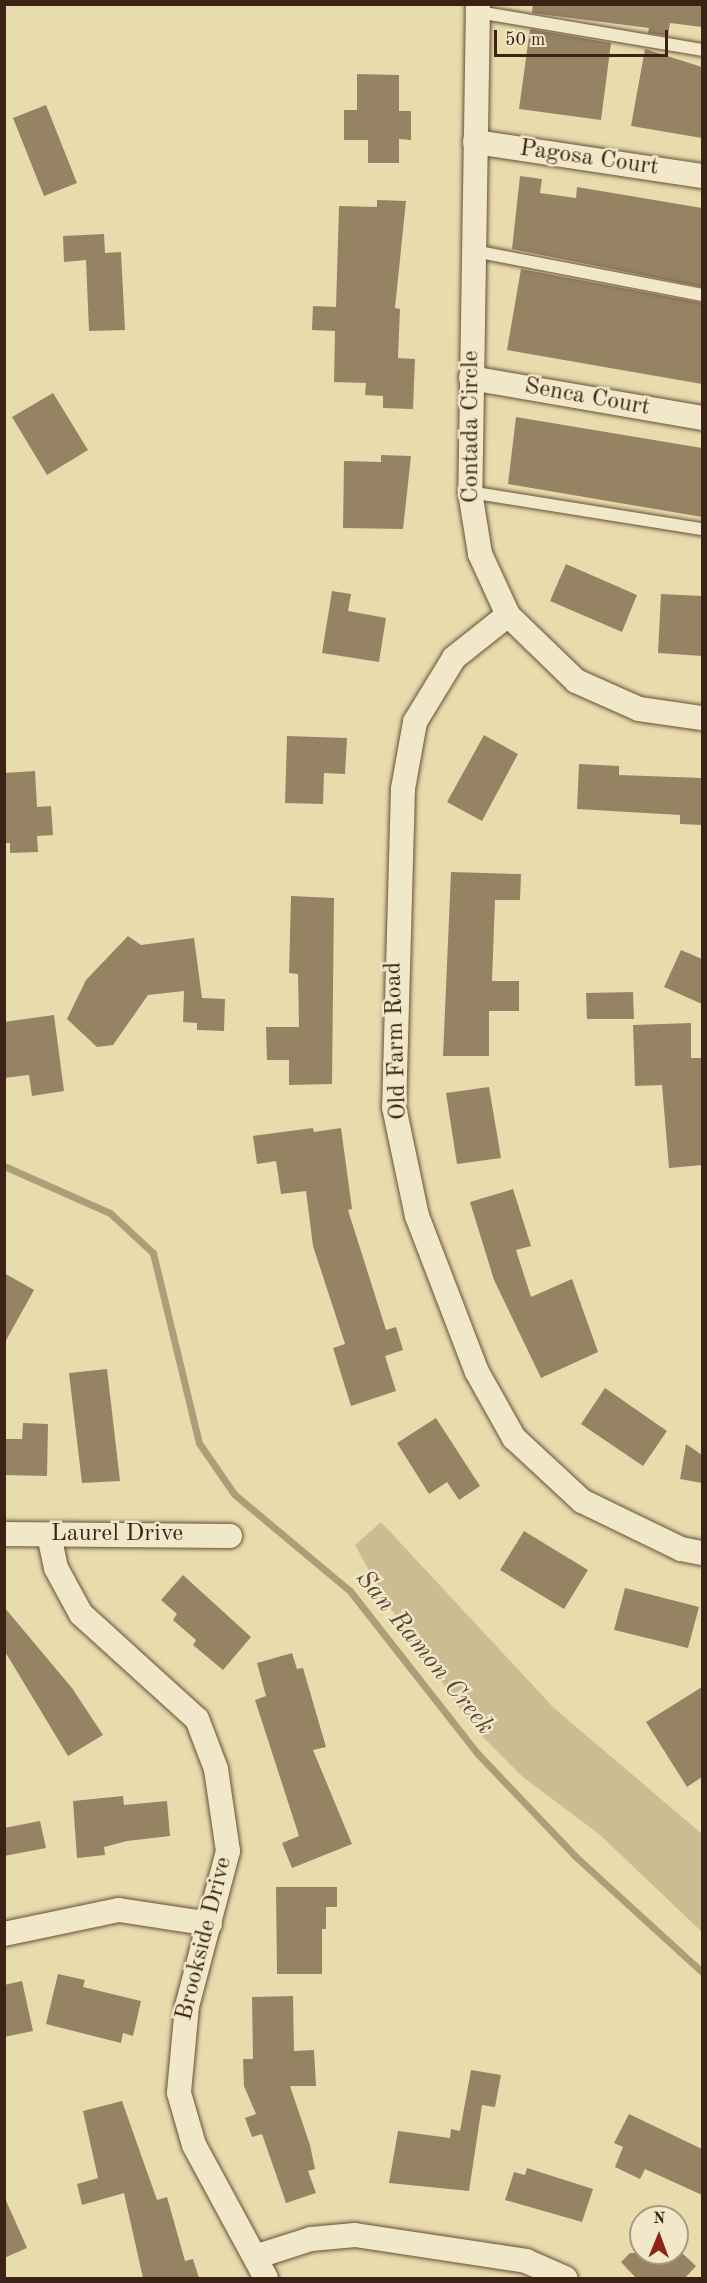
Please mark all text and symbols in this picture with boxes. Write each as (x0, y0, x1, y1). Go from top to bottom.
scale bar (497, 18, 671, 56)
text: 50 m (505, 31, 545, 49)
street label: Pagosa Court (518, 135, 660, 183)
street label: Contada Circle (458, 351, 486, 503)
street label: Senca Court (522, 373, 652, 423)
street label: Old Farm Road (380, 961, 414, 1121)
street label: Laurel Drive (51, 1521, 183, 1549)
water label: San Ramon Creek (348, 1564, 500, 1742)
street label: Brookside Drive (171, 1854, 239, 2024)
north arrow (629, 2205, 689, 2265)
text: N (653, 2211, 666, 2227)

